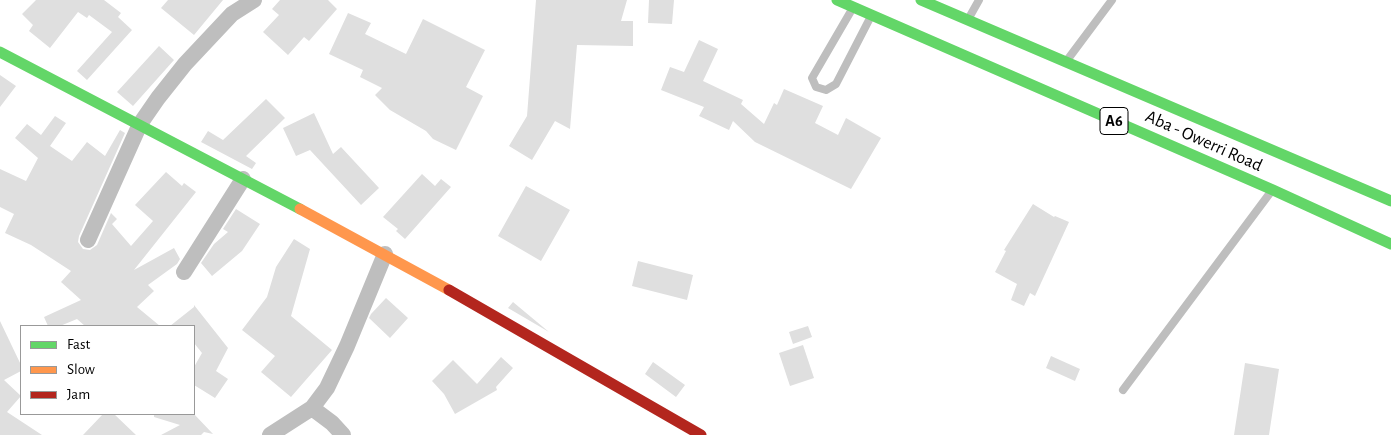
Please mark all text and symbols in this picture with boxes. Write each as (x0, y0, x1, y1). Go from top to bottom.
street label: Aba - Owerri Road (1142, 106, 1266, 176)
road number: A6 (1100, 108, 1128, 134)
legend (20, 325, 195, 415)
text: Fast (67, 337, 90, 352)
text: Slow (67, 362, 95, 377)
text: Jam (67, 387, 90, 402)

